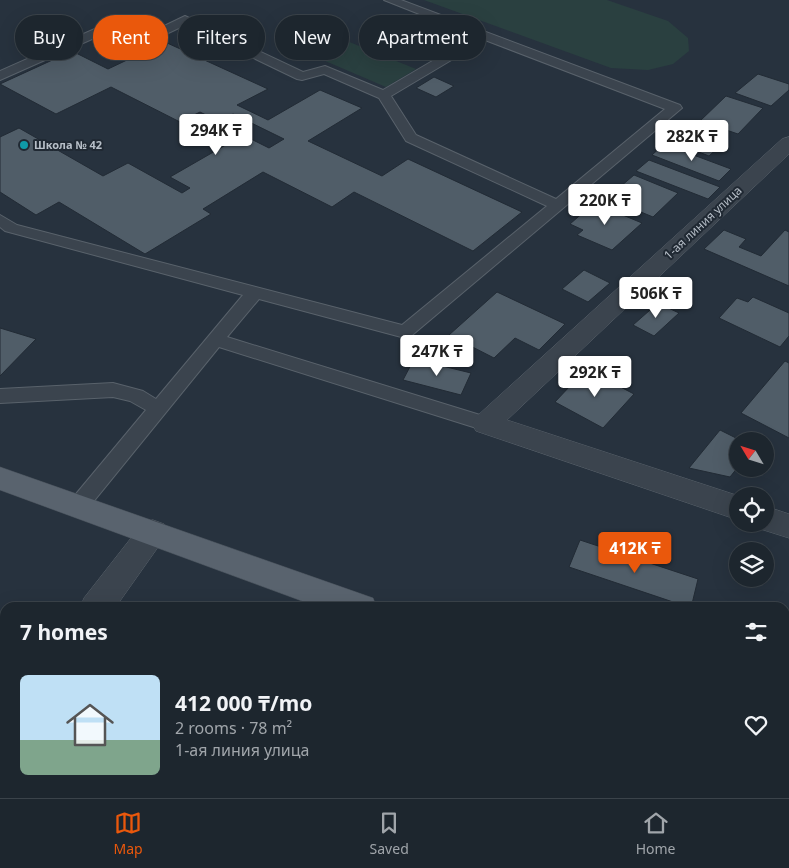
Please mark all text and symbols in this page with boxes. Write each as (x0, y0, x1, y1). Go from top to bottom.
chip: Buy (15, 15, 83, 60)
chip: Rent (93, 15, 168, 60)
chip: Filters (178, 15, 265, 60)
chip: New (275, 15, 349, 60)
chip: Apartment (359, 15, 486, 60)
pin: 294K ₸ (175, 114, 257, 156)
text: 294K ₸ (190, 119, 242, 141)
pin: 282K ₸ (651, 120, 733, 162)
text: 282K ₸ (666, 125, 718, 147)
place label: Школа № 42 (34, 137, 102, 152)
marker: Школа № 42 (18, 139, 30, 151)
street label: 1-ая линия улица (660, 182, 745, 263)
pin: 220K ₸ (564, 184, 646, 226)
text: 220K ₸ (579, 189, 631, 211)
pin: 506K ₸ (615, 276, 697, 319)
text: 506K ₸ (630, 282, 682, 304)
pin: 247K ₸ (396, 334, 478, 377)
text: 247K ₸ (411, 340, 463, 362)
pin: 292K ₸ (554, 356, 636, 398)
text: 292K ₸ (569, 361, 621, 383)
north arrow (729, 432, 774, 478)
map controls (729, 432, 774, 587)
button: locate (729, 487, 774, 532)
pin: 412K ₸ (594, 532, 676, 574)
text: 412K ₸ (609, 537, 661, 559)
button: layers (729, 542, 774, 587)
text: 7 homes (20, 618, 108, 646)
icon: filters (742, 618, 770, 646)
text: 412 000 ₸/mo (175, 689, 312, 717)
icon: home (60, 695, 120, 755)
icon: heart (742, 711, 770, 739)
text: 2 rooms · 78 m² (175, 717, 292, 739)
text: 1-ая линия улица (175, 739, 309, 761)
tab: Map (113, 809, 143, 858)
tab: Saved (370, 809, 409, 858)
tab: Home (636, 809, 676, 858)

